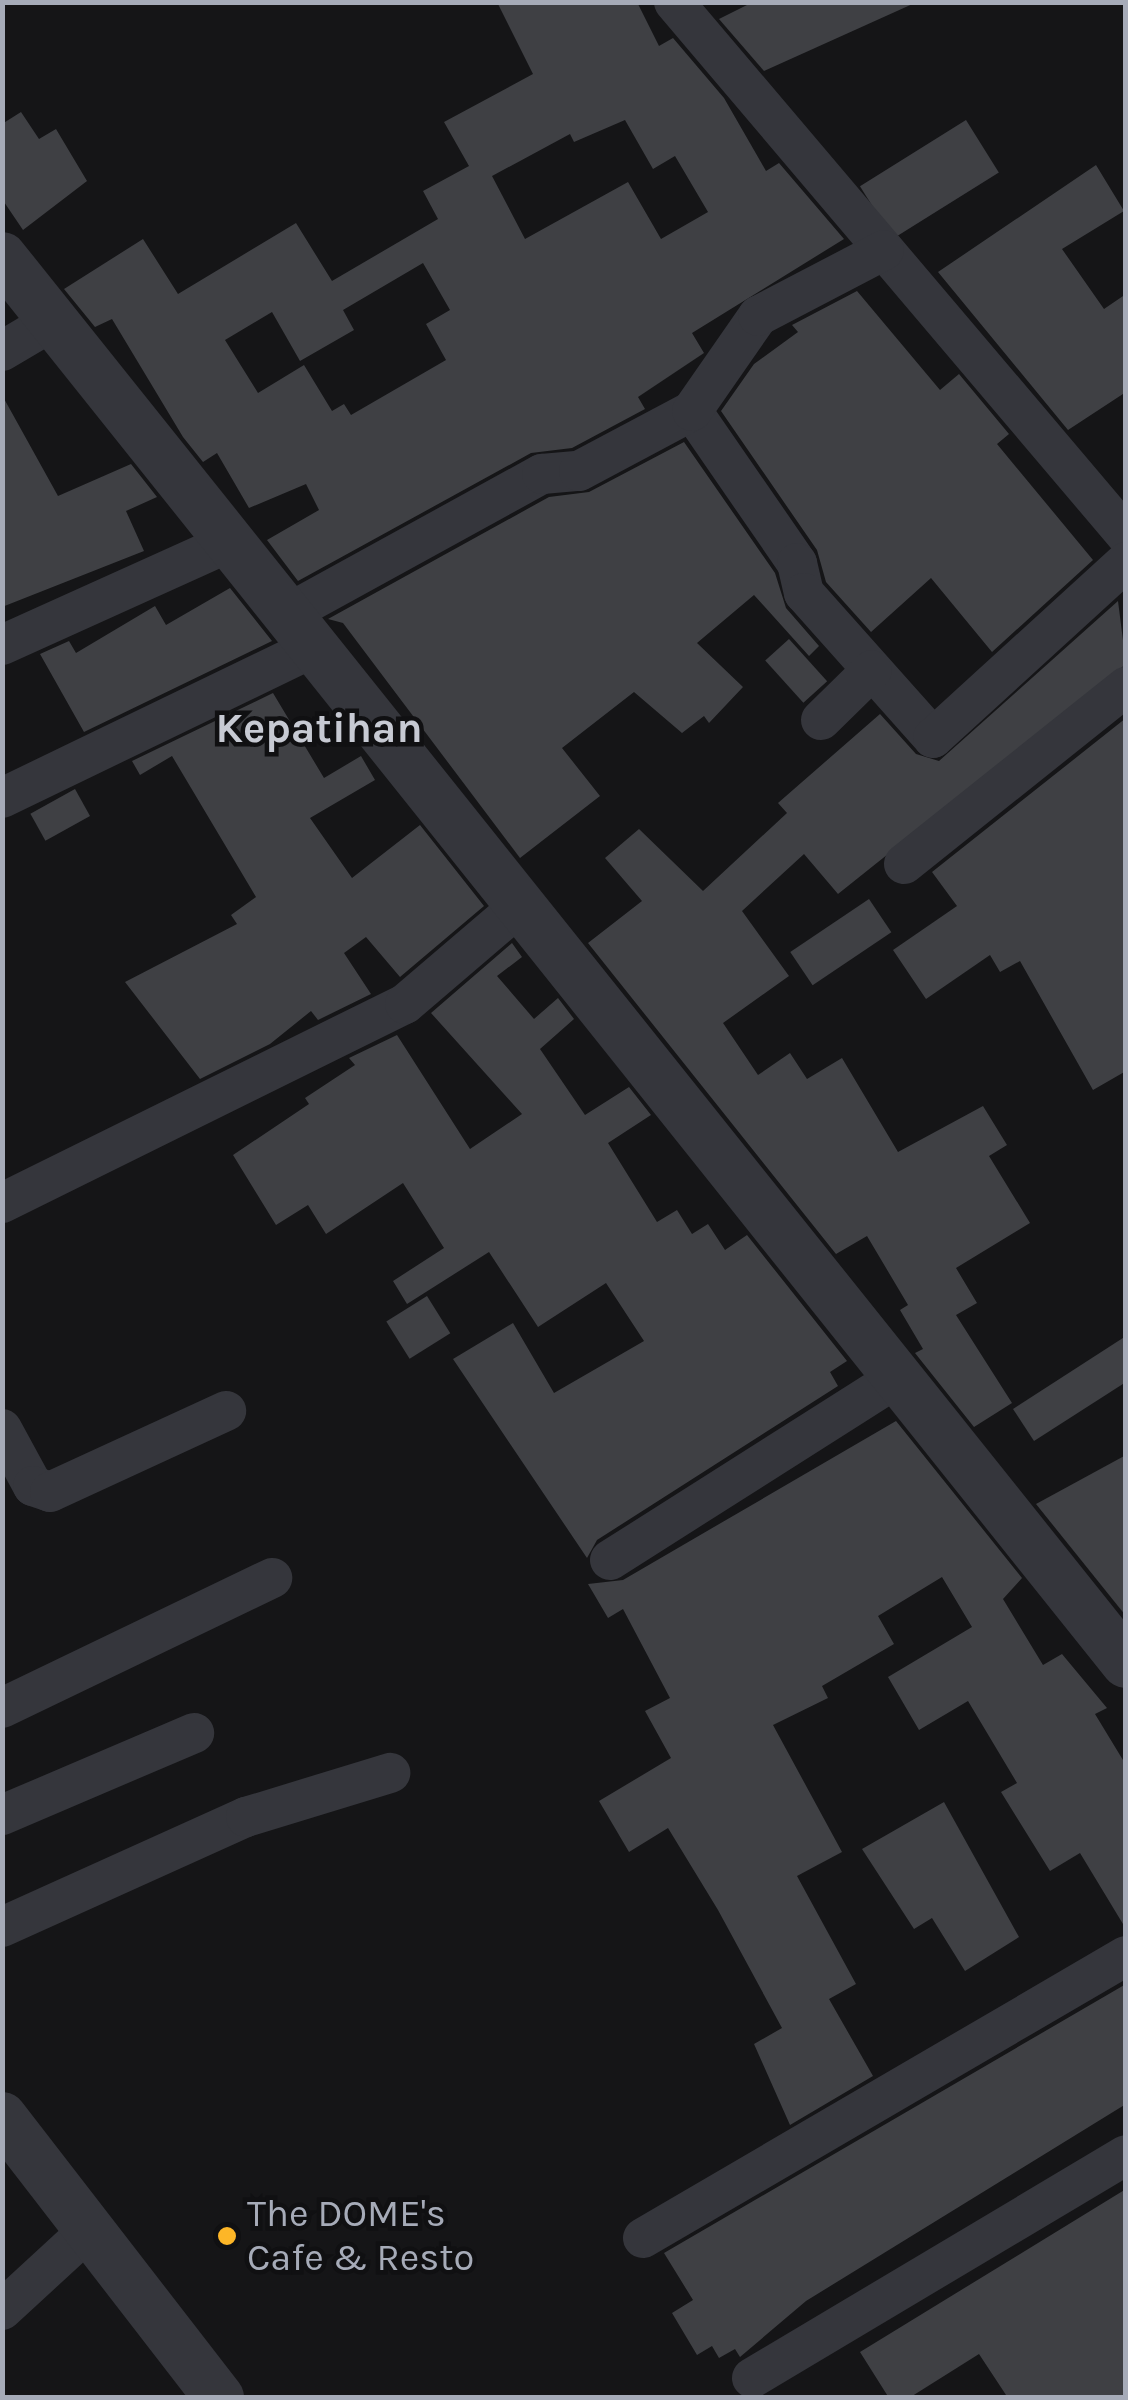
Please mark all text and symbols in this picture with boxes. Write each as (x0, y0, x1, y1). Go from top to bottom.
district label: Kepatihan (215, 703, 423, 753)
place label: The DOME's Cafe & Resto (247, 2191, 474, 2280)
marker: The DOME's Cafe & Resto (216, 2225, 238, 2247)

